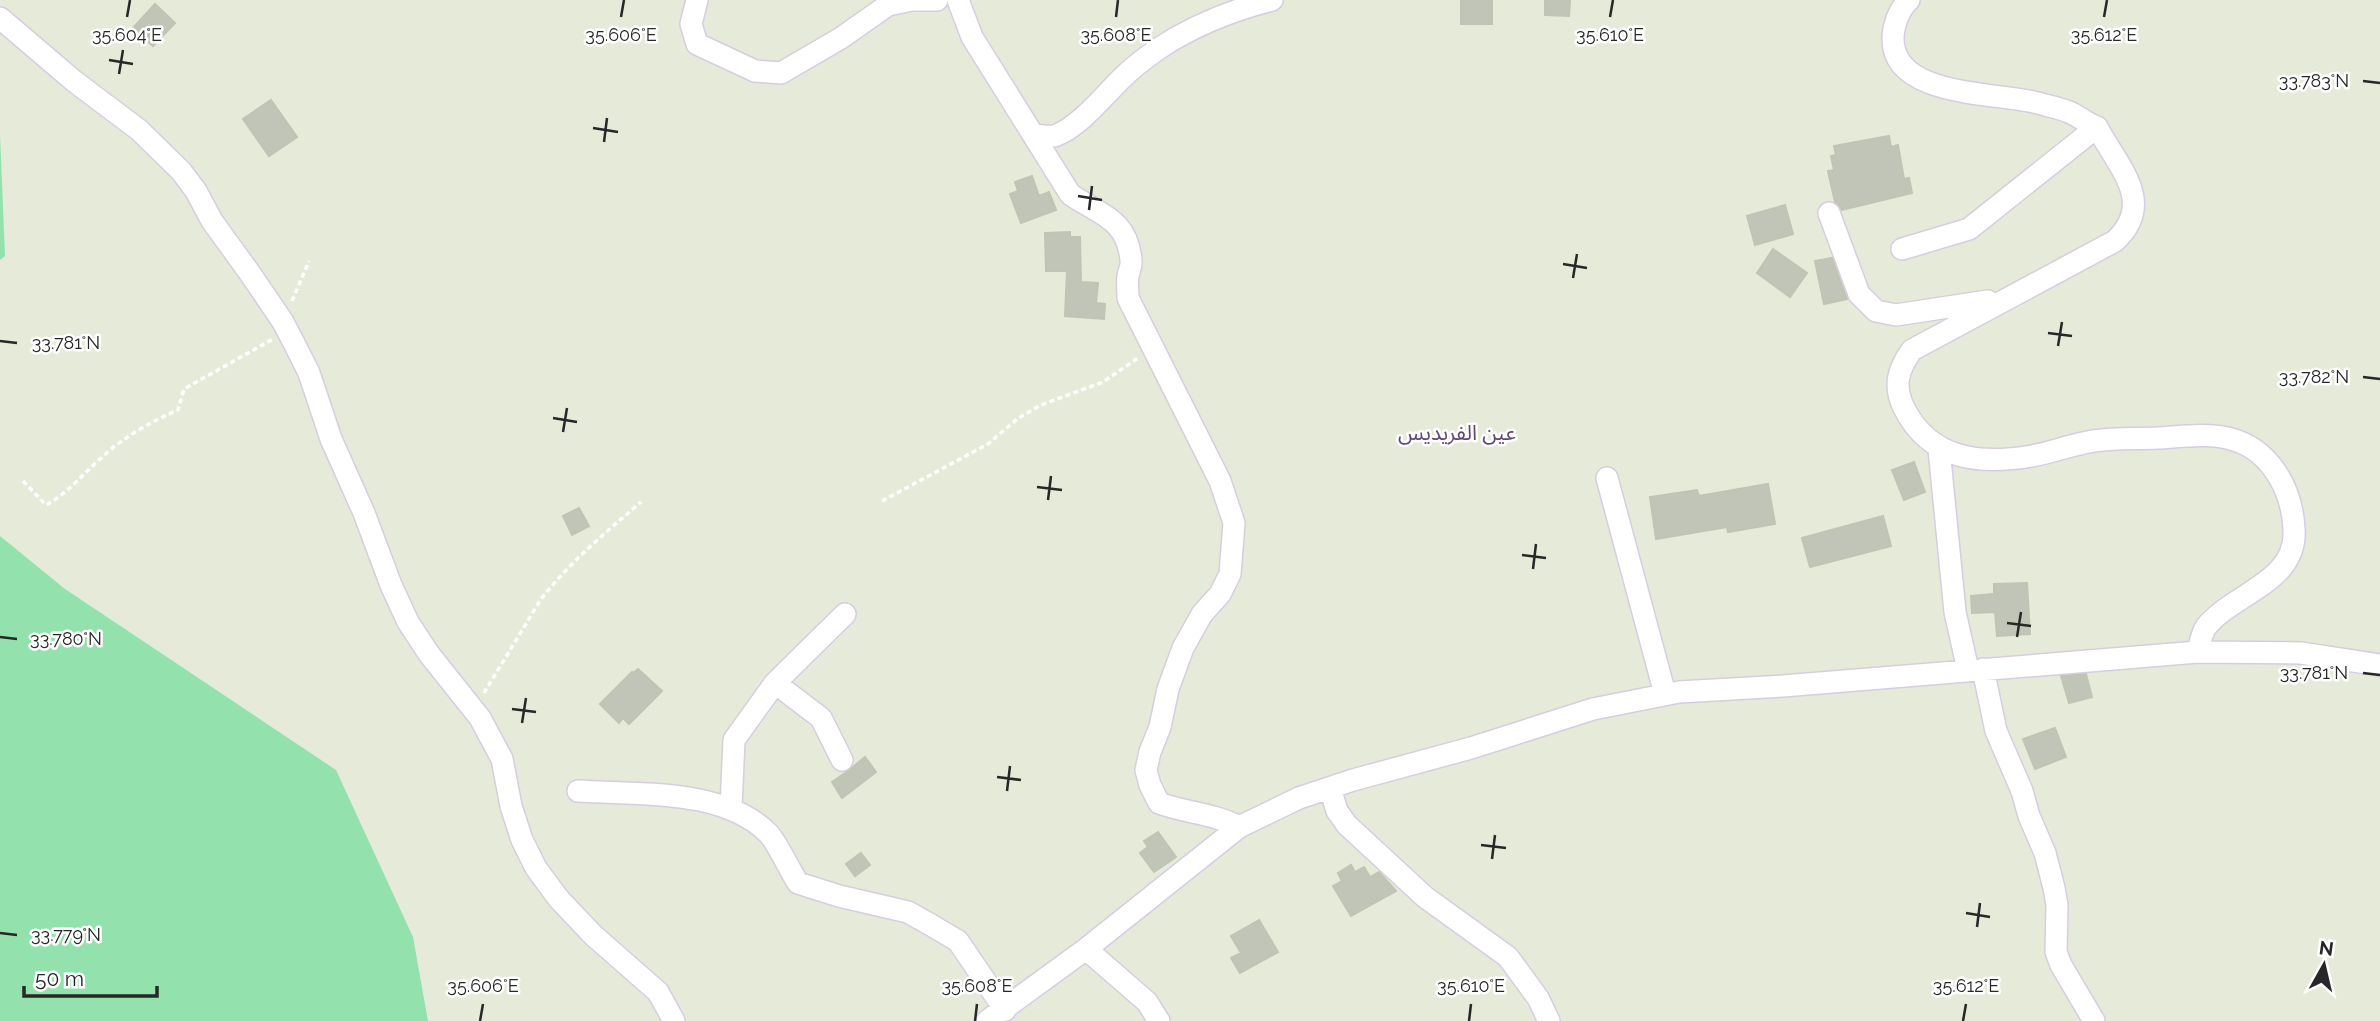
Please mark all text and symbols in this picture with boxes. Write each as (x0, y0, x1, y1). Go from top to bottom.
text: 35.604°E (92, 24, 162, 45)
text: 35.606°E (585, 24, 657, 45)
text: 35.608°E (1080, 24, 1152, 45)
text: 35.610°E (1576, 24, 1644, 45)
text: 35.612°E (2071, 24, 2137, 45)
text: 33.783°N (2279, 70, 2349, 91)
text: 33.781°N (32, 332, 100, 353)
text: 33.782°N (2279, 366, 2349, 387)
district label: عين الفريديس (1398, 420, 1516, 445)
text: 33.780°N (30, 628, 102, 649)
text: 33.781°N (2280, 662, 2348, 683)
text: 33.779°N (31, 924, 101, 945)
north arrow (2289, 930, 2359, 1000)
text: N (2318, 936, 2335, 960)
scale bar (24, 954, 158, 998)
text: 50 m (35, 966, 84, 991)
text: 35.606°E (447, 975, 519, 996)
text: 35.608°E (941, 975, 1013, 996)
text: 35.610°E (1437, 975, 1505, 996)
text: 35.612°E (1933, 975, 1999, 996)

